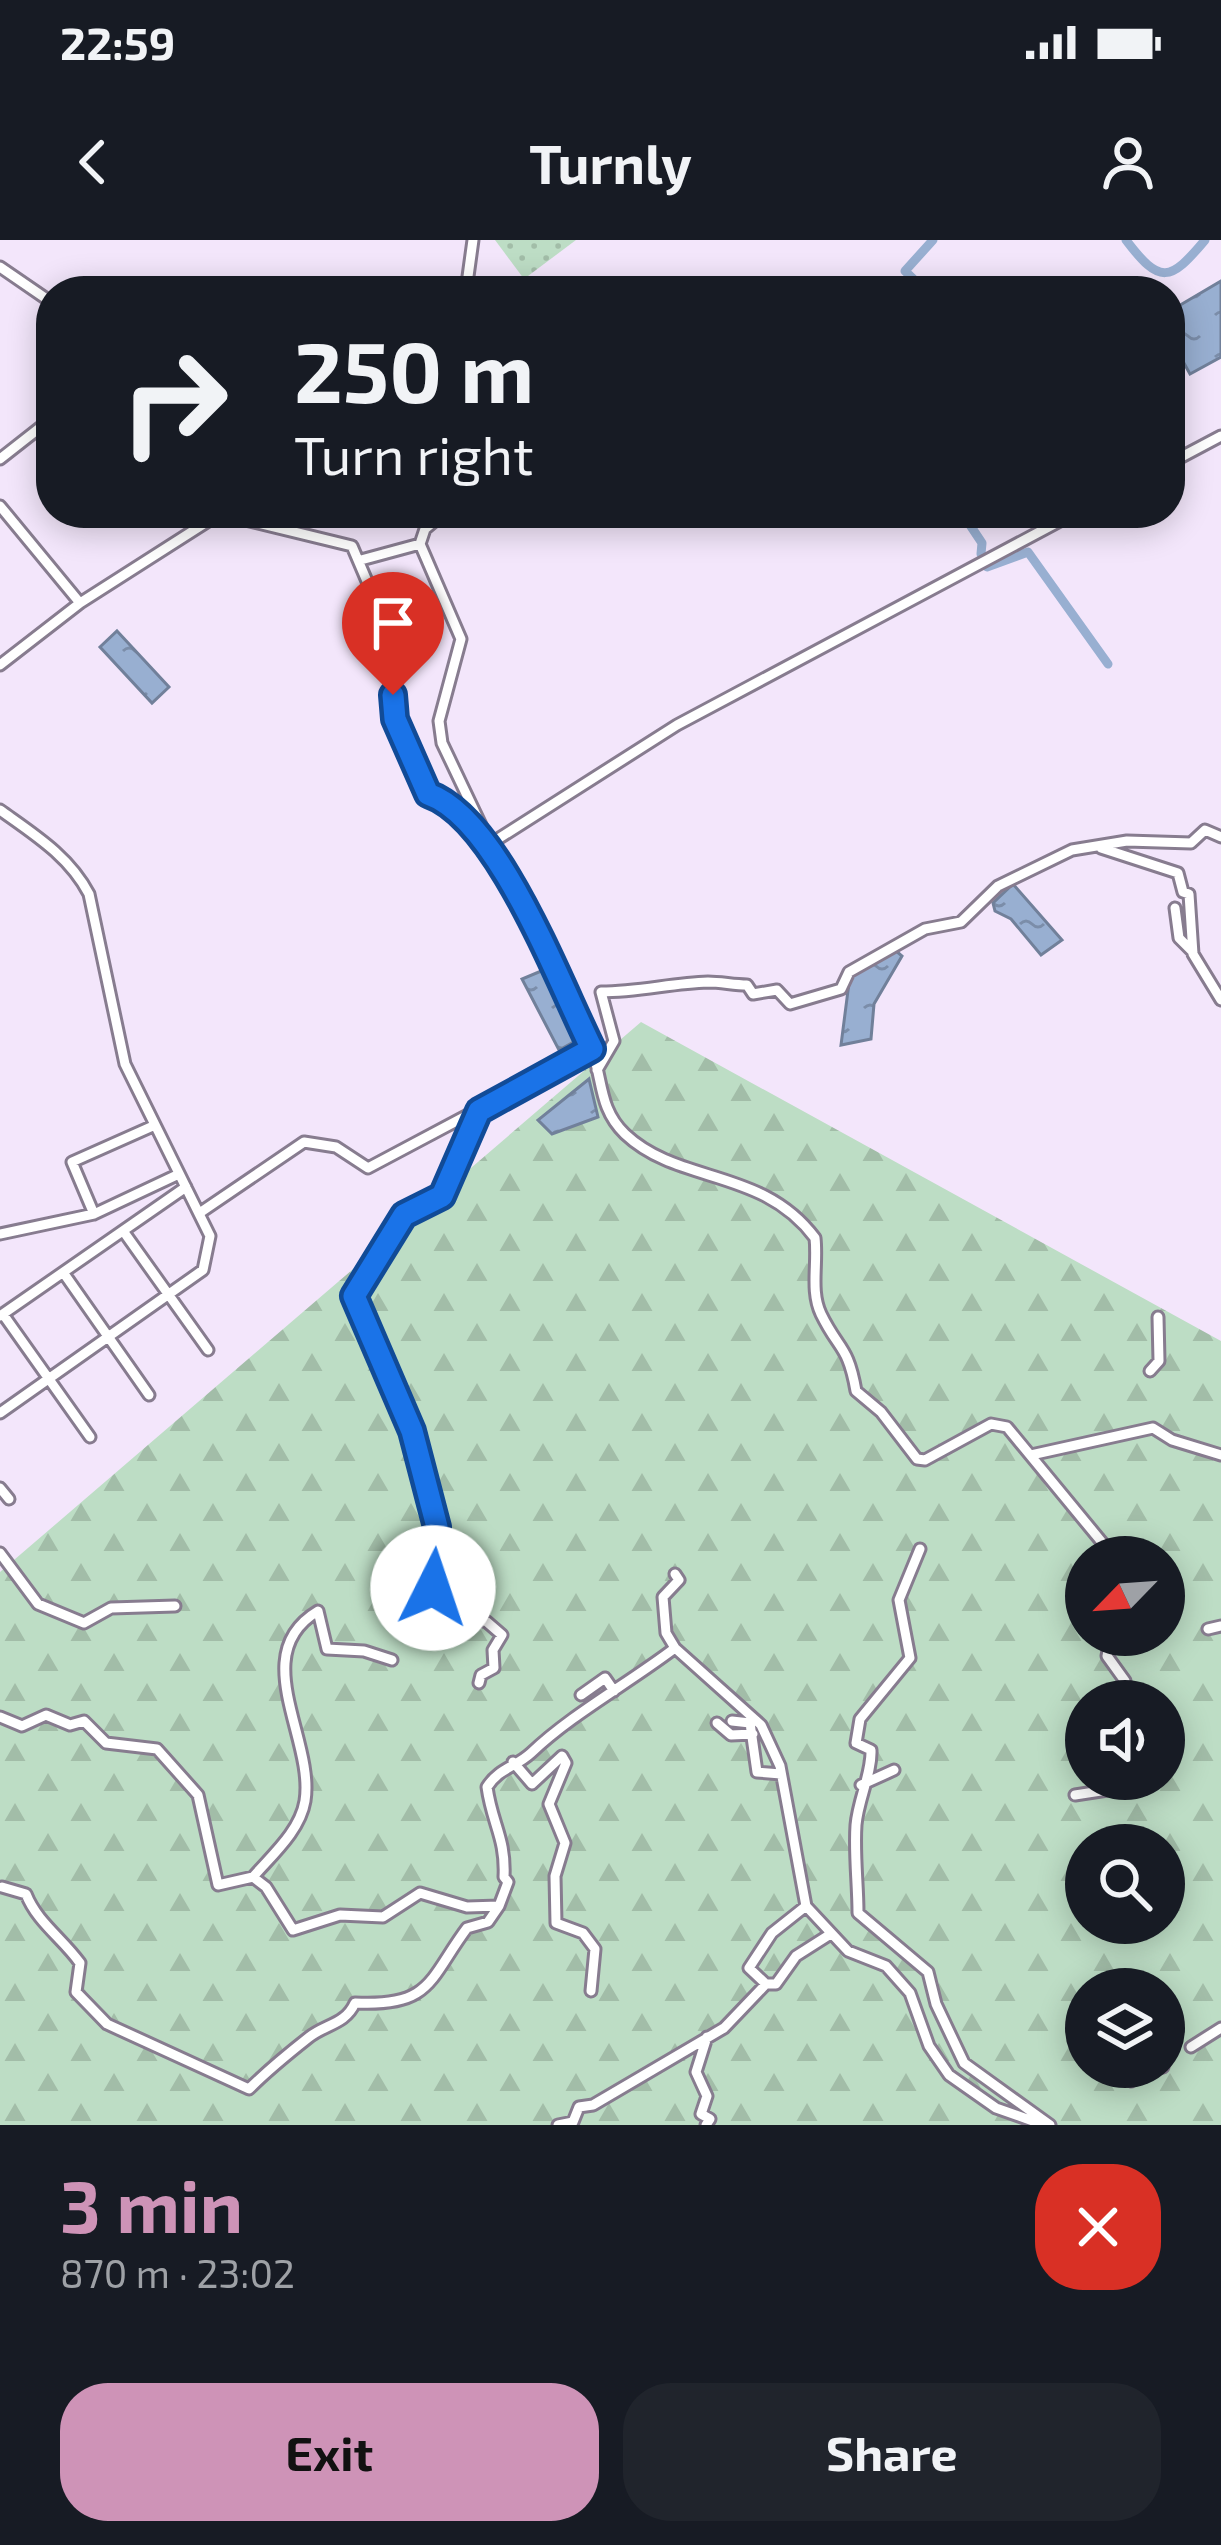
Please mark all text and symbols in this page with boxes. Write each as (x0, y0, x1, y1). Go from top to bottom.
text: 22:59 (60, 15, 175, 69)
icon: back (60, 129, 126, 195)
icon: person (1095, 129, 1161, 195)
text: Turnly (529, 130, 692, 195)
text: 250 m (294, 319, 534, 420)
icon: right (96, 324, 252, 480)
text: Turn right (294, 421, 534, 486)
pin (342, 572, 444, 695)
icon: arrive (360, 590, 426, 656)
position arrow (370, 1525, 496, 1651)
north arrow (1065, 1536, 1185, 1656)
map controls (1065, 1536, 1185, 2088)
button: sound (1065, 1680, 1185, 1800)
button: search (1065, 1824, 1185, 1944)
button: layers (1065, 1968, 1185, 2088)
text: 3 min (60, 2161, 243, 2247)
button: close (1035, 2164, 1161, 2290)
text: 870 m · 23:02 (60, 2249, 295, 2296)
button: Exit (60, 2383, 599, 2521)
button: Share (623, 2383, 1161, 2521)

